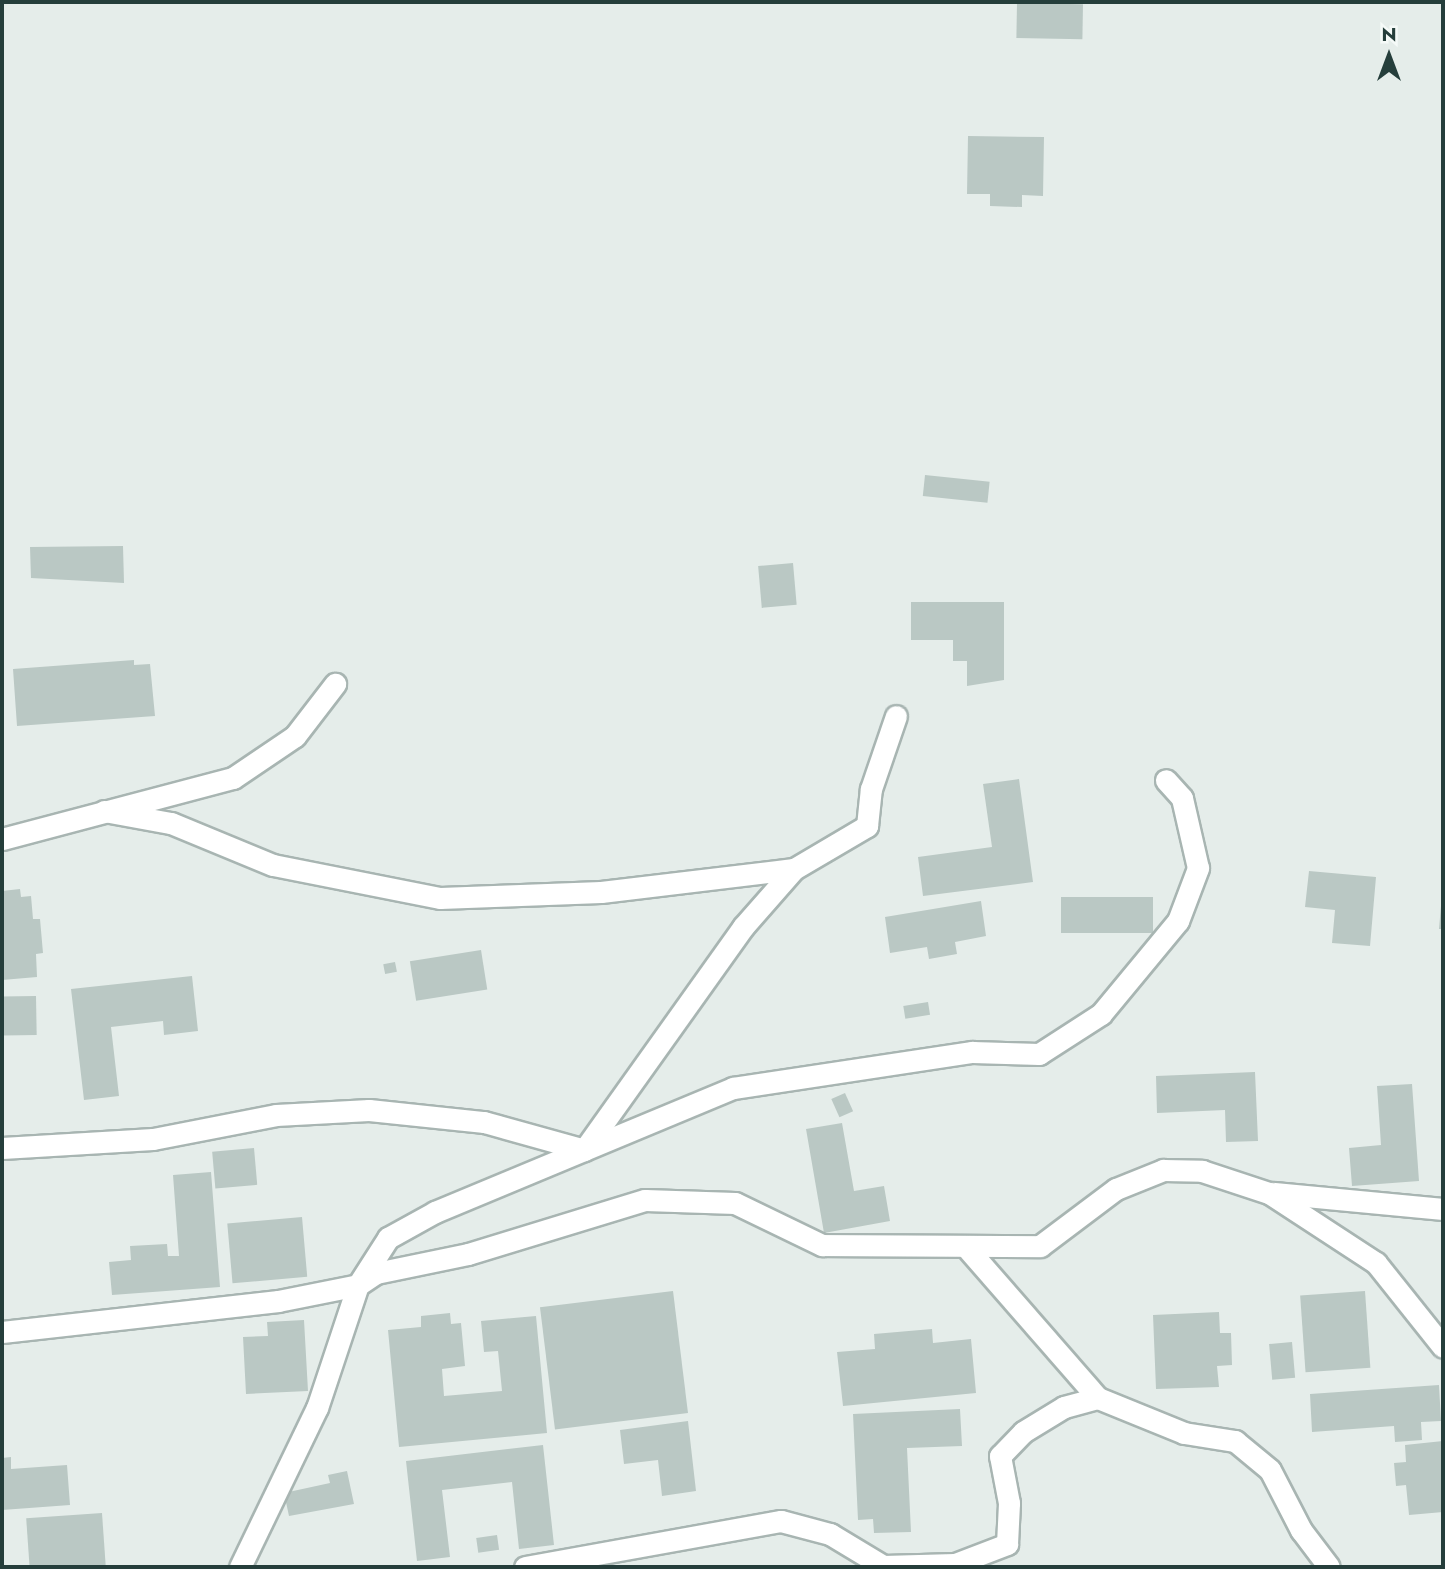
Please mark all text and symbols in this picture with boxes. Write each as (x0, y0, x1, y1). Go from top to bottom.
north arrow (1354, 21, 1424, 91)
text: N (1381, 21, 1397, 48)

